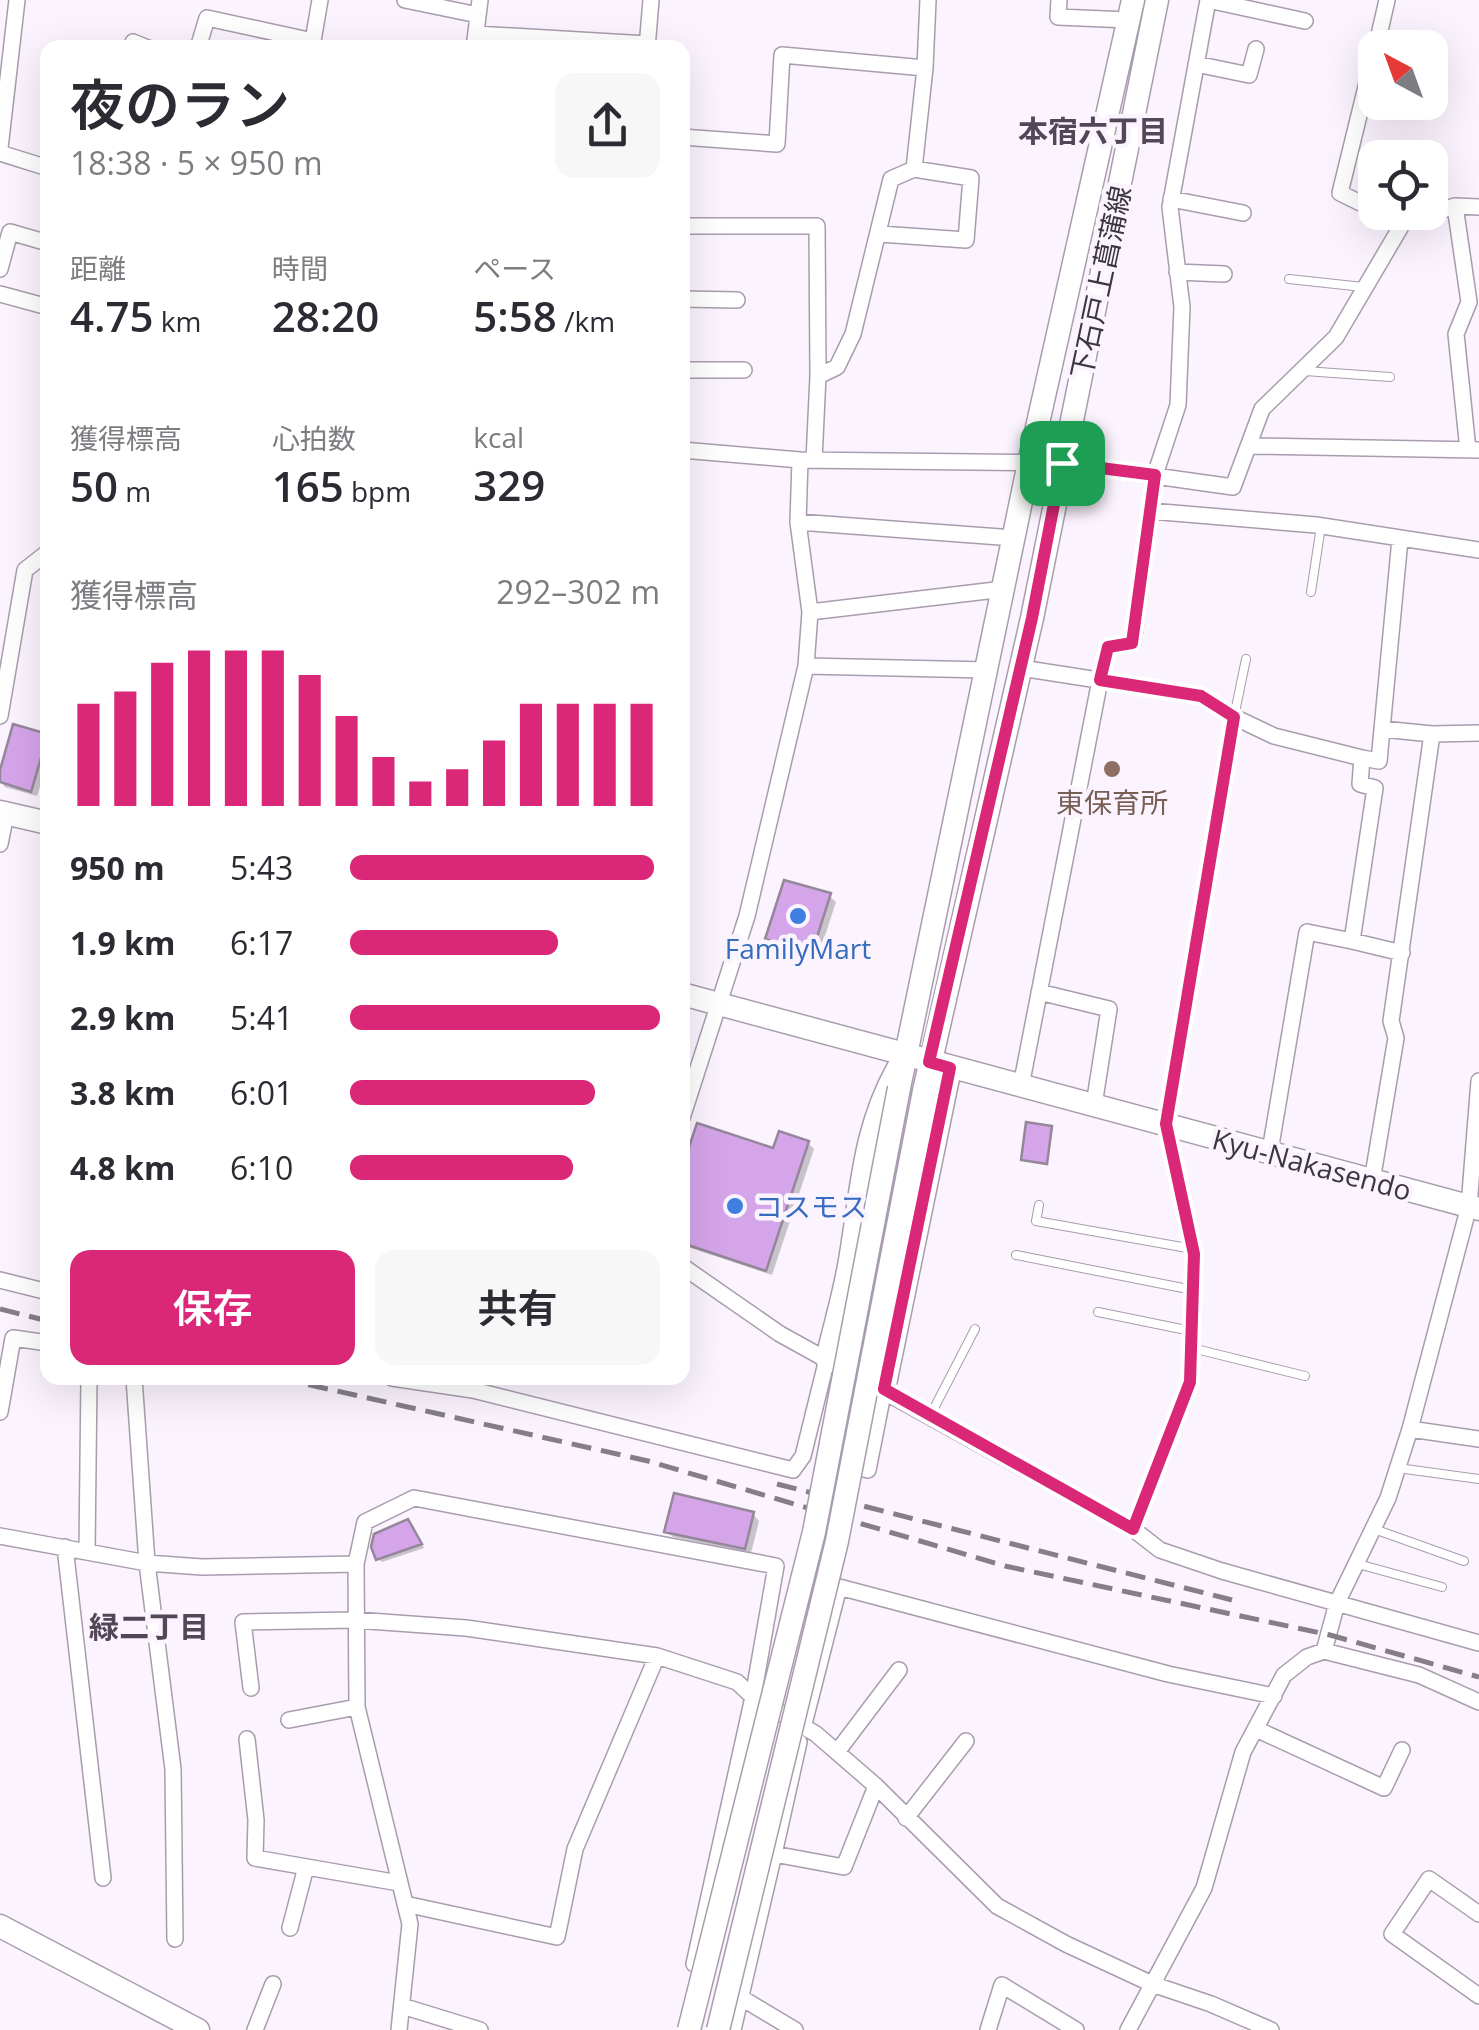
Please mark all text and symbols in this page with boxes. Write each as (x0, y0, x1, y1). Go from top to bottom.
north arrow (1358, 30, 1448, 120)
map controls (1358, 30, 1448, 230)
text: 夜のラン (70, 66, 290, 141)
button: share (555, 73, 660, 178)
district label: 本宿六丁目 (1018, 110, 1168, 151)
button: locate (1358, 140, 1448, 230)
text: 18:38 · 5 × 950 m (70, 141, 323, 184)
street label: 下石戸上菖蒲線 (1061, 182, 1139, 382)
text: 距離 (70, 249, 126, 287)
text: 時間 (272, 249, 328, 287)
text: ペース (473, 249, 556, 287)
text: 4.75 (70, 287, 154, 344)
text: 28:20 (272, 287, 379, 344)
text: 5:58 (473, 287, 557, 344)
text: km (154, 302, 201, 340)
text: /km (557, 302, 615, 340)
text: kcal (473, 418, 524, 456)
text: 獲得標高 (70, 419, 182, 457)
text: 心拍数 (272, 419, 356, 457)
pin (1020, 421, 1105, 506)
icon: arrive (1035, 436, 1090, 491)
text: 329 (473, 456, 545, 513)
text: 50 (70, 457, 118, 514)
text: 165 (272, 457, 344, 514)
text: m (118, 472, 151, 510)
text: bpm (344, 472, 411, 510)
text: 292–302 m (496, 570, 660, 613)
text: 獲得標高 (70, 573, 198, 616)
marker: 東保育所 (1101, 758, 1123, 780)
place label: 東保育所 (1056, 783, 1168, 821)
text: 950 m (70, 846, 165, 889)
text: 5:43 (230, 846, 293, 889)
marker: FamilyMart (787, 905, 809, 927)
text: 1.9 km (70, 921, 175, 964)
text: 6:17 (230, 921, 293, 964)
place label: FamilyMart (725, 929, 871, 967)
text: 2.9 km (70, 996, 175, 1039)
text: 5:41 (230, 996, 293, 1039)
text: 3.8 km (70, 1071, 175, 1114)
text: 6:01 (230, 1071, 293, 1114)
street label: Kyu-Nakasendo (1208, 1119, 1416, 1209)
text: 4.8 km (70, 1146, 175, 1189)
text: 6:10 (230, 1146, 293, 1189)
place label: コスモス (755, 1187, 867, 1225)
marker: コスモス (724, 1195, 746, 1217)
button: 保存 (70, 1250, 355, 1365)
button: 共有 (375, 1250, 660, 1365)
district label: 緑二丁目 (89, 1606, 209, 1647)

